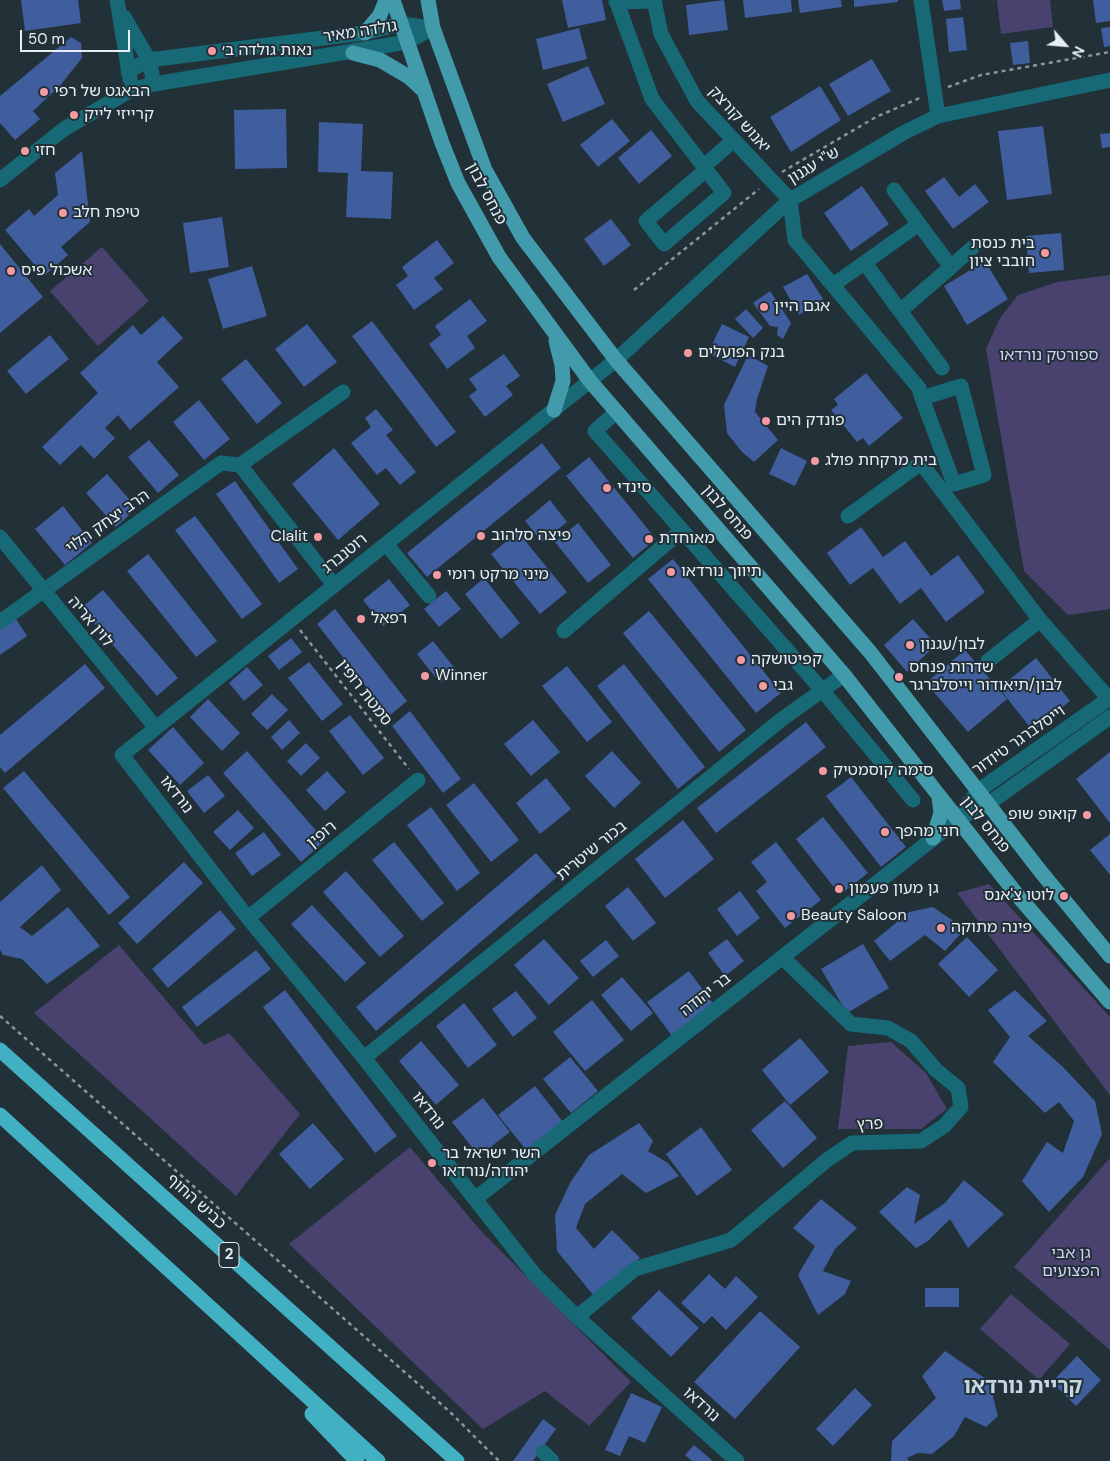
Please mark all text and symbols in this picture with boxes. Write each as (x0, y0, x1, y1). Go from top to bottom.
street label: גולדה מאיר (322, 17, 398, 47)
scale bar (22, 20, 132, 52)
north arrow (1040, 20, 1090, 70)
text: 50 m (28, 29, 65, 49)
place label: נאות גולדה ב׳ (222, 41, 312, 61)
text: N (1068, 43, 1089, 60)
marker: נאות גולדה ב׳ (206, 45, 218, 57)
place label: הבאגט של רפי (54, 82, 150, 102)
street label: יאנוש קורצק (704, 83, 774, 157)
marker: הבאגט של רפי (38, 86, 50, 98)
place label: קרייזי לייק (84, 105, 154, 125)
marker: קרייזי לייק (68, 109, 80, 121)
place label: חזי (35, 141, 56, 161)
street label: ש"י עגנון (785, 143, 843, 189)
marker: חזי (19, 145, 31, 157)
street label: פנחס לבון (462, 160, 510, 228)
place label: טיפת חלב (73, 203, 140, 223)
marker: טיפת חלב (57, 207, 69, 219)
place label: בית כנסת חובבי ציון (969, 234, 1035, 272)
marker: בית כנסת חובבי ציון (1039, 247, 1051, 259)
place label: אשכול פיס (21, 261, 92, 281)
marker: אשכול פיס (5, 265, 17, 277)
place label: אגם היין (774, 297, 830, 317)
marker: אגם היין (758, 301, 770, 313)
place label: בנק הפועלים (698, 343, 785, 363)
park label: ספורטק נורדאו (999, 346, 1099, 366)
marker: בנק הפועלים (682, 347, 694, 359)
place label: פונדק הים (776, 411, 845, 431)
marker: פונדק הים (760, 415, 772, 427)
place label: בית מרקחת פולג (825, 451, 937, 471)
marker: בית מרקחת פולג (809, 455, 821, 467)
place label: סינדי (617, 478, 651, 498)
street label: פנחס לבון (698, 481, 756, 545)
marker: סינדי (601, 482, 613, 494)
street label: הרב יצחק הלוי (63, 486, 153, 558)
place label: פיצה סלהוב (491, 526, 571, 546)
place label: Clalit (271, 527, 308, 547)
place label: מאוחדת (659, 529, 715, 549)
street label: רוטנברג (319, 530, 371, 578)
marker: פיצה סלהוב (475, 530, 487, 542)
marker: Clalit (312, 531, 324, 543)
marker: מאוחדת (643, 533, 655, 545)
place label: תיווך נורדאו (681, 562, 762, 582)
place label: מיני מרקט רומי (447, 565, 549, 585)
marker: תיווך נורדאו (665, 566, 677, 578)
marker: מיני מרקט רומי (431, 569, 443, 581)
street label: לוין אריה (63, 593, 117, 651)
place label: רפאל (371, 609, 407, 629)
marker: רפאל (355, 613, 367, 625)
place label: לבון/עגנון (920, 635, 985, 655)
marker: לבון/עגנון (904, 639, 916, 651)
place label: קפיטושקה (751, 650, 822, 670)
marker: קפיטושקה (735, 654, 747, 666)
street label: סמטת רופין (332, 656, 396, 730)
place label: שדרות פנחס לבון/תיאודור וייסלברגר (909, 658, 1062, 696)
place label: Winner (435, 666, 488, 686)
marker: Winner (419, 670, 431, 682)
marker: שדרות פנחס לבון/תיאודור וייסלברגר (893, 671, 905, 683)
place label: גבי (773, 676, 793, 696)
marker: גבי (757, 680, 769, 692)
street label: וייסלברגר טיודור (969, 702, 1069, 780)
place label: סימה קוסמטיק (833, 761, 933, 781)
marker: סימה קוסמטיק (817, 765, 829, 777)
street label: נורדאו (155, 772, 197, 818)
street label: פנחס לבון (956, 793, 1014, 857)
place label: קואופ שופ (1008, 805, 1077, 825)
marker: קואופ שופ (1081, 809, 1093, 821)
street label: רופין (303, 817, 341, 853)
street label: בכור שיטרית (553, 817, 631, 885)
place label: חני מהפך (895, 822, 959, 842)
marker: חני מהפך (879, 826, 891, 838)
place label: גן מעון פעמון (849, 879, 939, 899)
marker: גן מעון פעמון (833, 883, 845, 895)
place label: לוטו צ'אנס (984, 886, 1054, 906)
marker: לוטו צ'אנס (1058, 890, 1070, 902)
place label: Beauty Saloon (801, 906, 907, 926)
marker: Beauty Saloon (785, 910, 797, 922)
place label: פינה מתוקה (951, 918, 1032, 938)
marker: פינה מתוקה (935, 922, 947, 934)
street label: בר יהודה (677, 969, 735, 1021)
street label: נורדאו (407, 1088, 449, 1134)
street label: פרץ (856, 1115, 884, 1135)
place label: השר ישראל בר יהודה/נורדאו (442, 1144, 541, 1182)
marker: השר ישראל בר יהודה/נורדאו (426, 1157, 438, 1169)
street label: כביש החוף (162, 1170, 230, 1234)
road number: 2 (219, 1242, 239, 1268)
park label: גן אבי הפצועים (1042, 1244, 1100, 1282)
district label: קריית נורדאו (964, 1374, 1082, 1400)
street label: נורדאו (679, 1384, 723, 1426)

